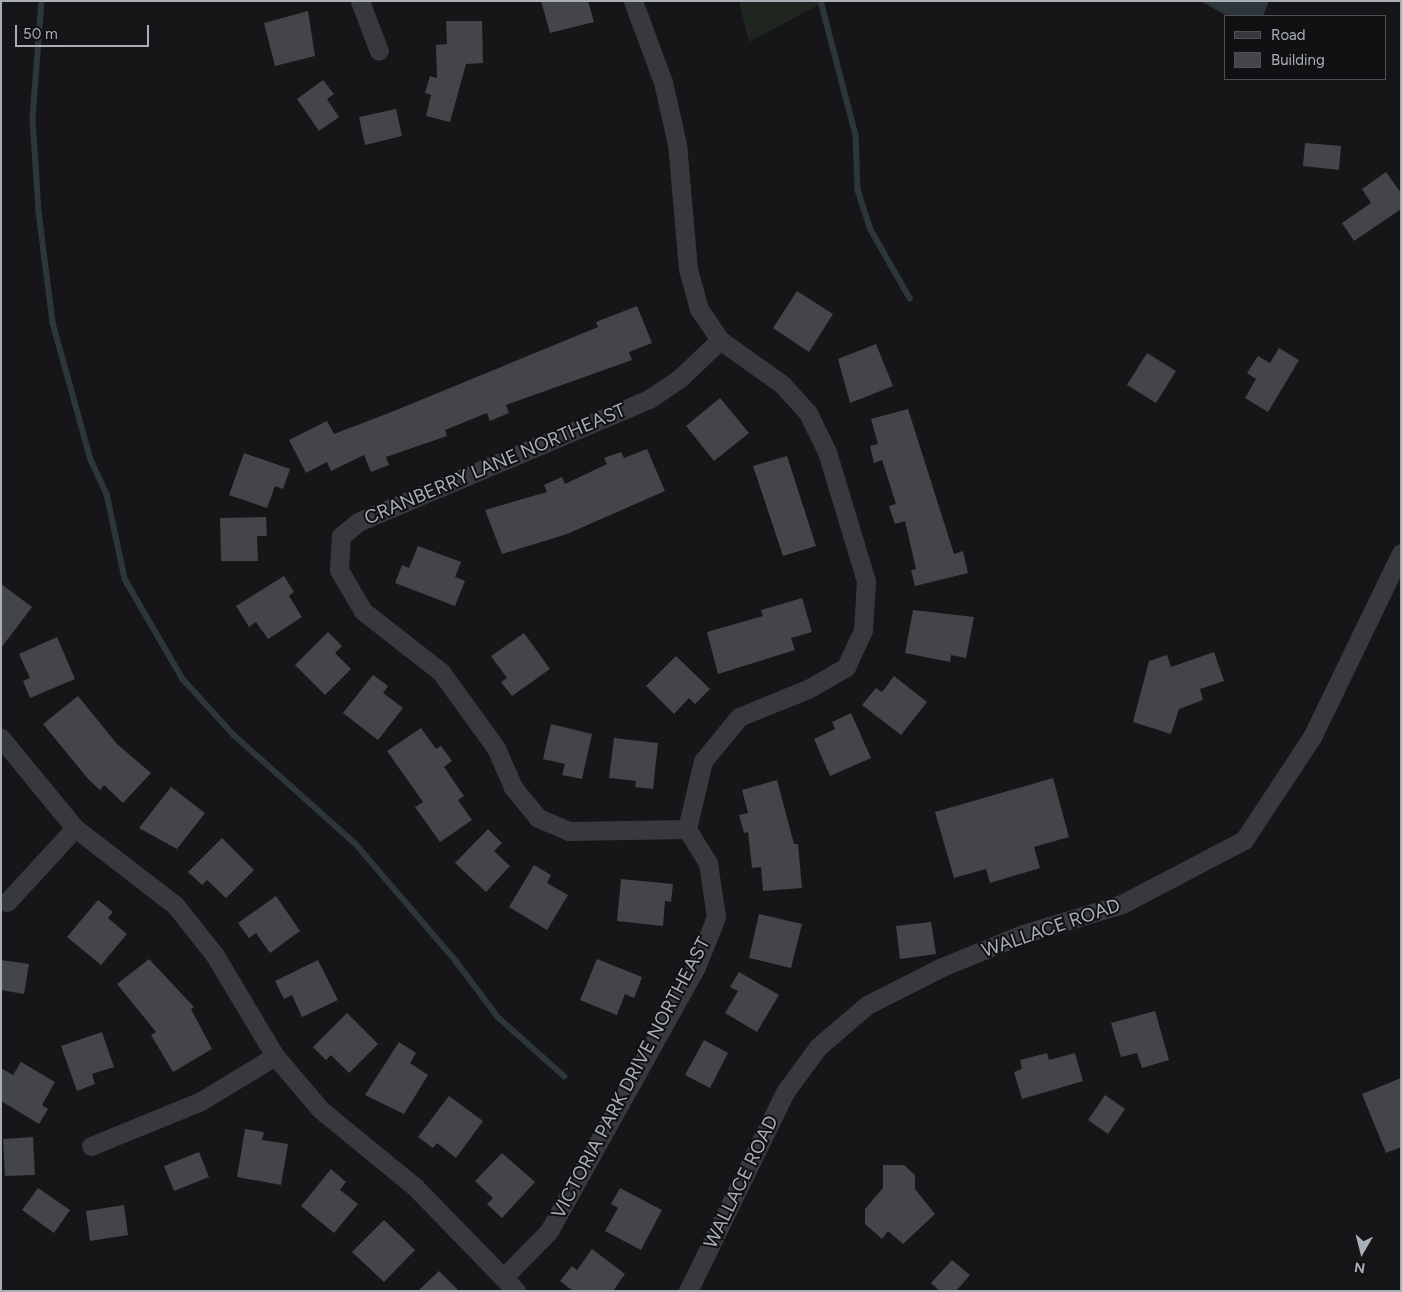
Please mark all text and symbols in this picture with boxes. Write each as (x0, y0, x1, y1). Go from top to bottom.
scale bar (18, 15, 151, 47)
legend (1224, 15, 1387, 80)
text: 50 m (23, 25, 58, 43)
text: Road (1271, 26, 1306, 44)
text: Building (1271, 51, 1325, 69)
street label: CRANBERRY LANE NORTHEAST (361, 398, 629, 530)
street label: WALLACE ROAD (979, 894, 1123, 962)
street label: VICTORIA PARK DRIVE NORTHEAST (547, 933, 715, 1223)
street label: WALLACE ROAD (699, 1112, 783, 1252)
north arrow (1337, 1227, 1387, 1277)
text: N (1353, 1258, 1366, 1277)

